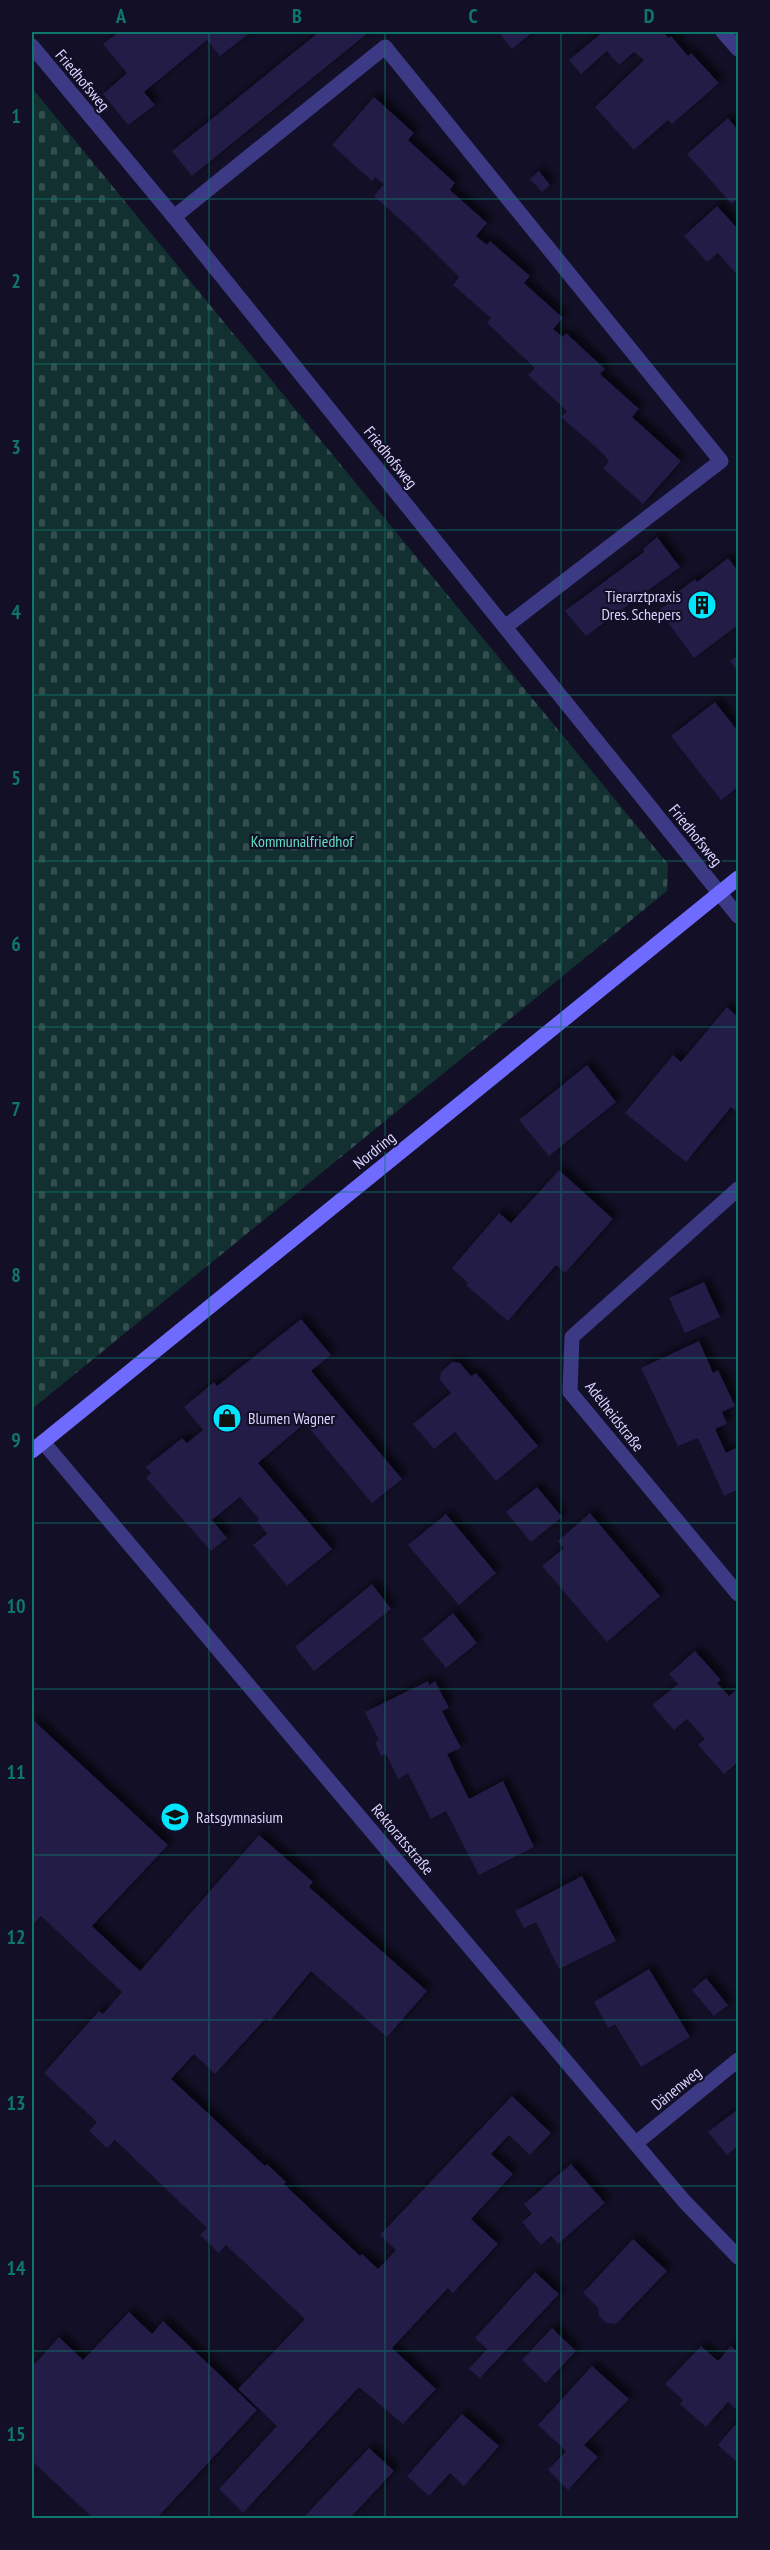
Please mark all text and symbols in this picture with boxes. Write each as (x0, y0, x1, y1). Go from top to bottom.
text: A (115, 3, 127, 29)
text: B (292, 3, 302, 29)
text: C (468, 3, 478, 29)
text: D (644, 3, 655, 29)
street label: Friedhofsweg (52, 45, 114, 115)
text: 1 (11, 103, 21, 129)
text: 2 (11, 268, 21, 294)
street label: Friedhofsweg (360, 422, 422, 492)
text: 3 (11, 434, 21, 460)
place label: Tierarztpraxis Dres. Schepers (601, 586, 681, 624)
building icon: Tierarztpraxis Dres. Schepers (686, 589, 718, 621)
text: 4 (11, 599, 21, 625)
text: 5 (11, 765, 21, 791)
street label: Friedhofsweg (665, 800, 727, 870)
park label: Kommunalfriedhof (251, 831, 354, 851)
text: 6 (11, 931, 21, 957)
text: 7 (11, 1096, 21, 1122)
street label: Nordring (349, 1127, 399, 1173)
text: 8 (11, 1262, 21, 1288)
street label: Adelheidstraße (581, 1377, 649, 1455)
shop icon: Blumen Wagner (211, 1402, 243, 1434)
place label: Blumen Wagner (248, 1408, 336, 1428)
text: 9 (11, 1427, 21, 1453)
text: 10 (6, 1593, 26, 1619)
text: 11 (6, 1759, 26, 1785)
street label: Rektoratsstraße (367, 1799, 439, 1879)
school or university icon: Ratsgymnasium (159, 1801, 191, 1833)
place label: Ratsgymnasium (196, 1807, 283, 1827)
text: 12 (6, 1924, 26, 1950)
street label: Dänenweg (647, 2062, 705, 2114)
text: 13 (6, 2090, 26, 2116)
text: 14 (6, 2255, 26, 2281)
text: 15 (6, 2421, 26, 2447)

